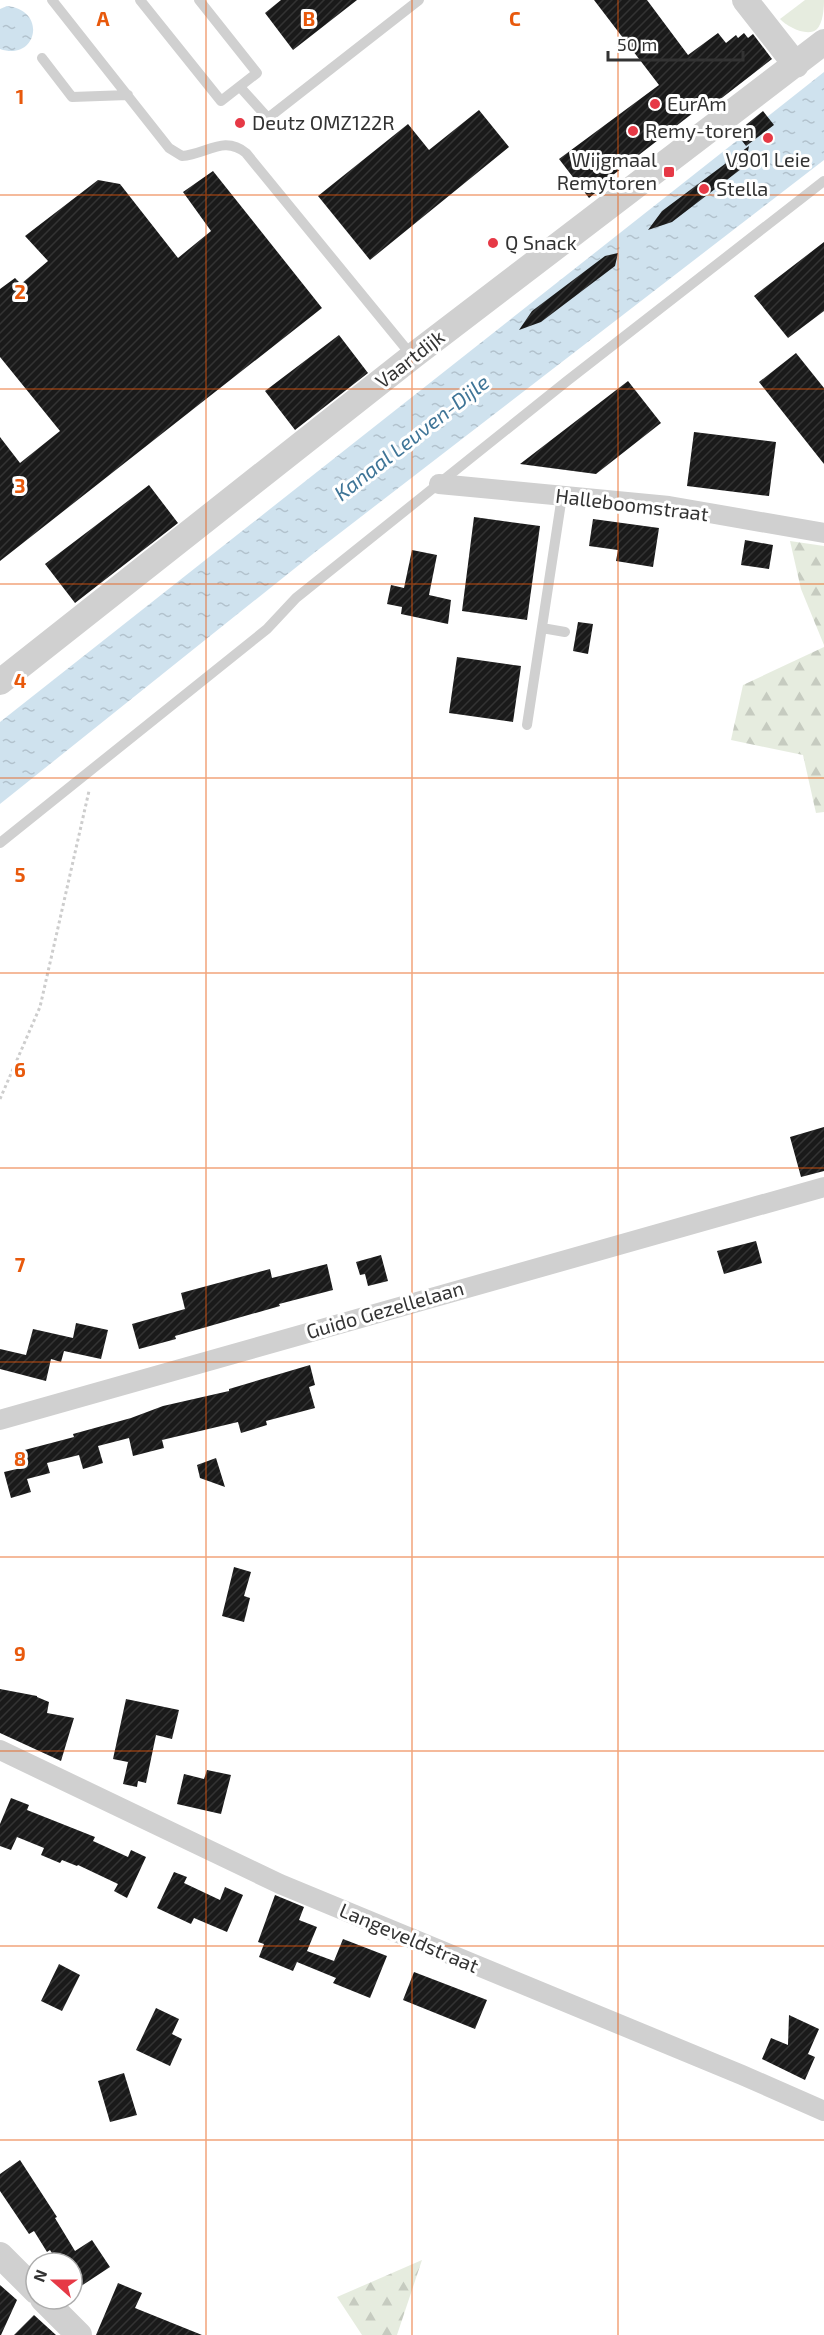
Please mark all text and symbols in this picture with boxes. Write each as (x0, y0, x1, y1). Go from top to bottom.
text: A (96, 6, 110, 30)
text: B (303, 6, 315, 30)
text: C (509, 6, 521, 30)
scale bar (608, 24, 743, 62)
text: 50 m (617, 33, 657, 55)
text: 1 (16, 84, 24, 108)
place label: EurAm (667, 91, 727, 115)
marker: EurAm (648, 97, 662, 111)
place label: Deutz OMZ122R (252, 110, 395, 134)
marker: Deutz OMZ122R (233, 116, 247, 130)
place label: Remy-toren (645, 118, 754, 142)
marker: Remy-toren (626, 124, 640, 138)
marker: V901 Leie (761, 131, 775, 145)
place label: Wijgmaal Remytoren (557, 147, 657, 194)
place label: V901 Leie (726, 147, 810, 171)
marker: Wijgmaal Remytoren (662, 165, 676, 179)
place label: Stella (716, 176, 768, 200)
marker: Stella (697, 182, 711, 196)
place label: Q Snack (505, 230, 577, 254)
marker: Q Snack (486, 236, 500, 250)
text: 2 (14, 279, 26, 303)
street label: Vaartdijk (370, 324, 449, 393)
water label: Kanaal Leuven-Dijle (329, 368, 494, 506)
text: 3 (14, 473, 26, 497)
street label: Halleboomstraat (554, 483, 710, 525)
text: 4 (14, 668, 27, 692)
text: 5 (14, 862, 26, 886)
text: 6 (14, 1057, 26, 1081)
text: 7 (15, 1252, 26, 1276)
street label: Guido Gezellelaan (303, 1275, 466, 1343)
text: 8 (14, 1446, 26, 1470)
text: 9 (14, 1641, 26, 1665)
street label: Langeveldstraat (336, 1897, 483, 1977)
north arrow (24, 2251, 84, 2311)
text: N (29, 2267, 50, 2284)

